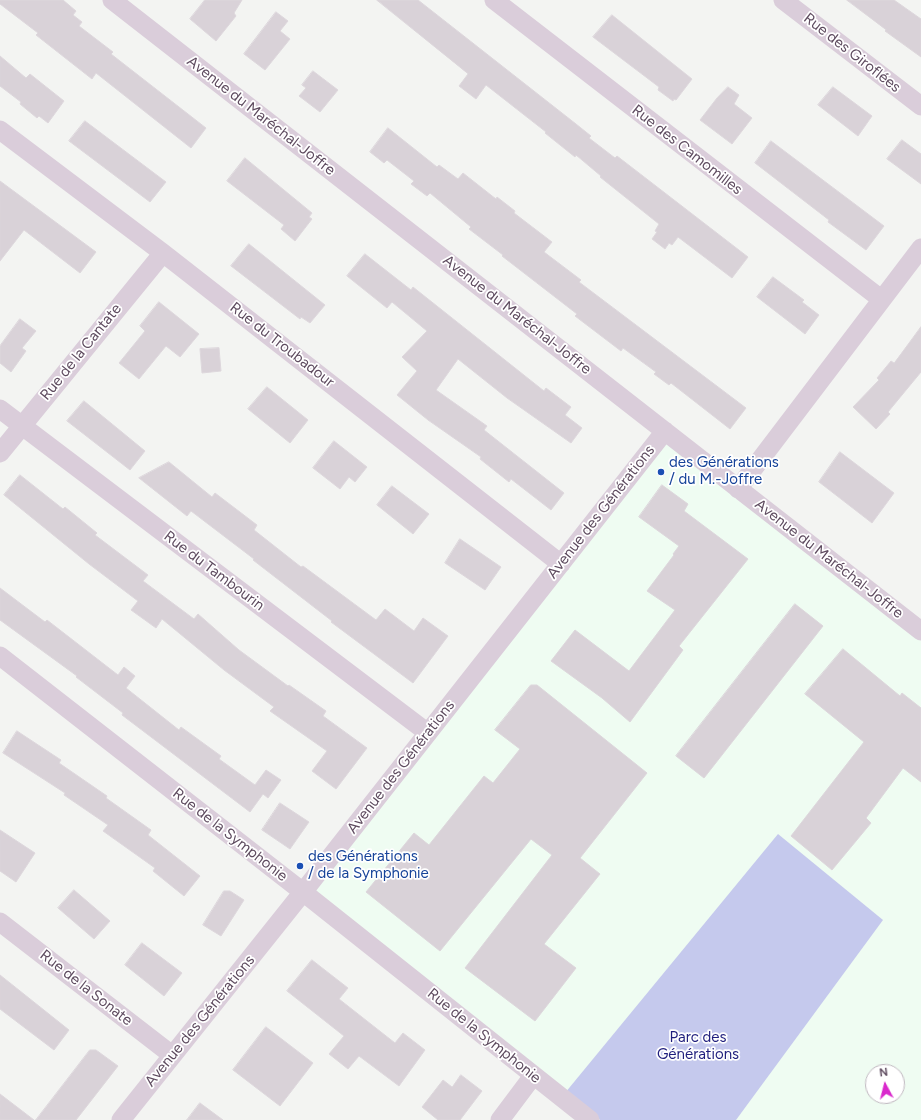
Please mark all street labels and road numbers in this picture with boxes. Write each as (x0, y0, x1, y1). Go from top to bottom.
street label: Rue des Giroflées (800, 10, 904, 96)
street label: Avenue du Maréchal-Joffre (183, 52, 339, 180)
street label: Rue des Camomilles (628, 101, 746, 199)
street label: Avenue du Maréchal-Joffre (439, 251, 595, 379)
street label: Rue du Troubadour (226, 299, 338, 391)
street label: Rue de la Cantate (37, 300, 125, 404)
street label: Avenue des Générations (543, 442, 659, 582)
street label: Avenue du Maréchal-Joffre (751, 495, 907, 623)
street label: Rue du Tambourin (160, 527, 268, 615)
street label: Avenue des Générations (343, 697, 459, 837)
street label: Rue de la Symphonie (169, 785, 291, 885)
street label: Rue de la Sonate (36, 946, 136, 1030)
street label: Avenue des Générations (141, 952, 259, 1090)
street label: Rue de la Symphonie (424, 985, 544, 1087)

